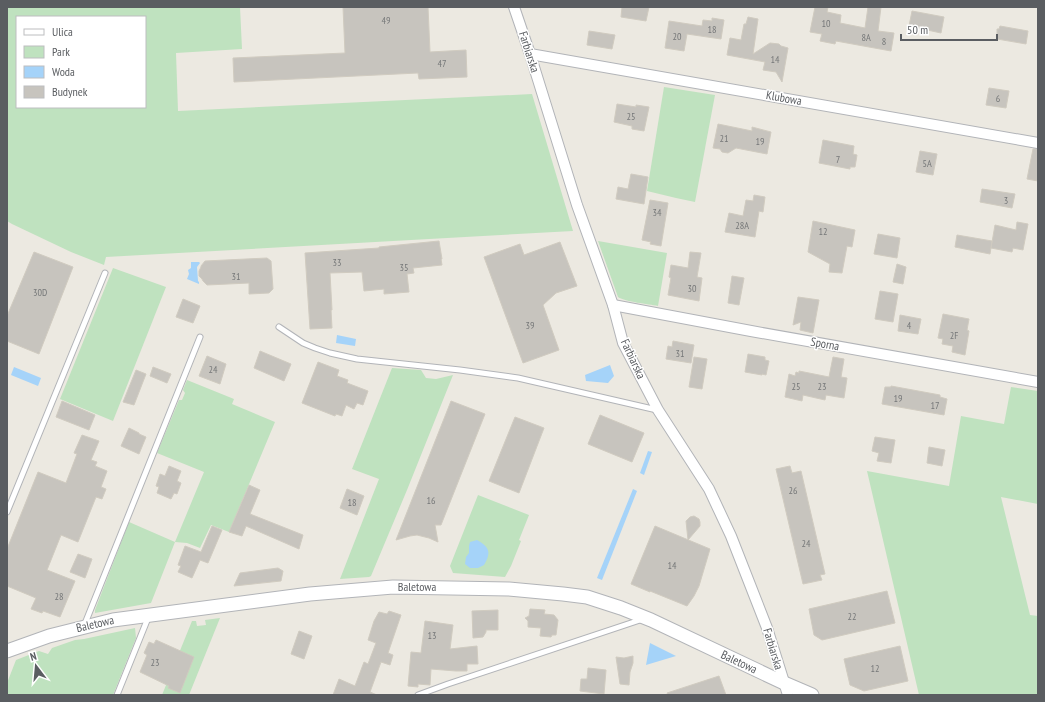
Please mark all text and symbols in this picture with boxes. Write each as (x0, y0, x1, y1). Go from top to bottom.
house number: 49 (382, 14, 391, 27)
legend (16, 16, 146, 108)
scale bar (901, 16, 997, 42)
house number: 10 (822, 17, 831, 30)
text: 50 m (907, 22, 928, 37)
house number: 18 (708, 23, 717, 36)
text: Ulica (52, 24, 73, 39)
street label: Farbiarska (516, 29, 543, 75)
house number: 20 (673, 30, 682, 43)
house number: 8A (861, 31, 871, 44)
house number: 8 (882, 35, 886, 48)
text: Park (52, 44, 70, 59)
house number: 14 (771, 53, 780, 66)
house number: 47 (438, 57, 447, 70)
text: Woda (52, 64, 75, 79)
text: Budynek (52, 84, 88, 99)
street label: Klubowa (765, 87, 803, 108)
house number: 6 (996, 92, 1001, 105)
house number: 25 (627, 110, 636, 123)
house number: 21 (720, 132, 729, 145)
house number: 19 (756, 135, 765, 148)
house number: 7 (836, 153, 840, 166)
house number: 5A (922, 157, 932, 170)
house number: 3 (1004, 194, 1008, 207)
house number: 34 (653, 206, 662, 219)
house number: 28A (735, 219, 749, 232)
house number: 12 (819, 225, 828, 238)
house number: 33 (333, 256, 342, 269)
house number: 35 (400, 261, 409, 274)
house number: 31 (232, 270, 241, 283)
house number: 30 (688, 282, 697, 295)
house number: 30D (33, 286, 47, 299)
house number: 39 (526, 319, 535, 332)
house number: 4 (907, 319, 912, 332)
house number: 2F (950, 329, 958, 342)
street label: Sporna (810, 334, 841, 353)
street label: Farbiarska (618, 336, 649, 381)
house number: 31 (676, 347, 685, 360)
house number: 24 (209, 363, 218, 376)
house number: 25 (792, 380, 801, 393)
house number: 23 (818, 380, 827, 393)
house number: 19 (894, 392, 903, 405)
house number: 17 (931, 399, 940, 412)
house number: 26 (789, 484, 798, 497)
house number: 16 (427, 494, 436, 507)
house number: 18 (348, 496, 357, 509)
house number: 24 (802, 537, 811, 550)
house number: 14 (668, 559, 677, 572)
street label: Baletowa (398, 579, 436, 594)
house number: 28 (55, 590, 64, 603)
house number: 22 (848, 610, 857, 623)
street label: Baletowa (75, 612, 115, 635)
street label: Farbiarska (760, 626, 787, 672)
house number: 13 (428, 629, 437, 642)
north arrow (16, 646, 56, 686)
street label: Baletowa (719, 647, 760, 677)
text: N (28, 649, 38, 664)
house number: 23 (151, 656, 160, 669)
house number: 12 (871, 662, 880, 675)

